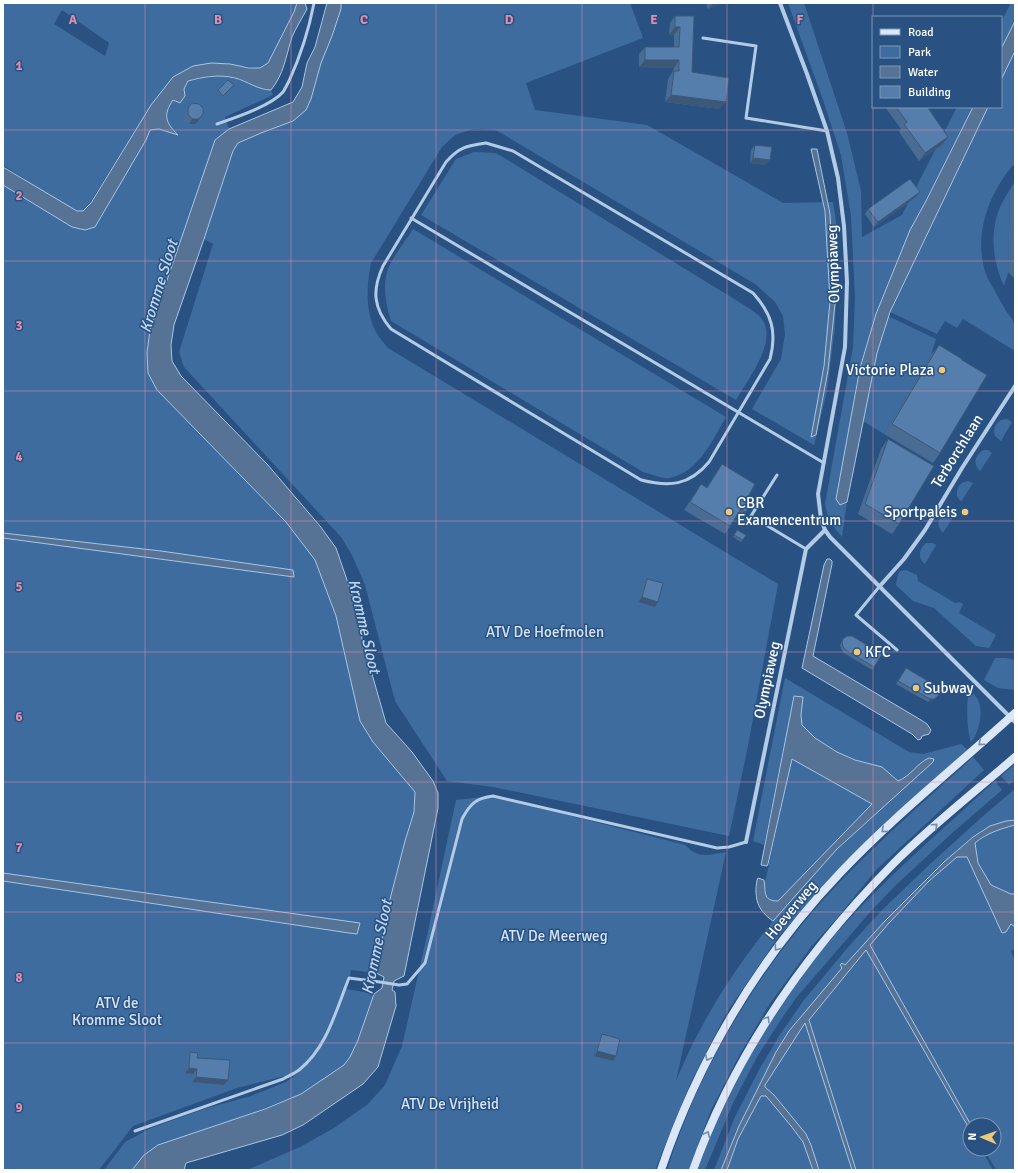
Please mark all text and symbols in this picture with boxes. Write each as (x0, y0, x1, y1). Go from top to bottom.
text: A (69, 12, 78, 28)
text: B (214, 12, 222, 28)
text: C (360, 12, 368, 28)
text: D (505, 12, 514, 28)
text: E (650, 12, 658, 28)
text: F (797, 12, 804, 28)
legend (872, 16, 1002, 108)
text: Road (908, 25, 934, 40)
text: Park (908, 45, 931, 60)
text: 1 (15, 58, 23, 74)
text: Water (908, 65, 939, 80)
text: Building (908, 85, 951, 100)
text: 2 (15, 188, 23, 204)
street label: Olympiaweg (823, 224, 843, 304)
water label: Kromme Sloot (135, 235, 183, 335)
text: 3 (15, 318, 23, 334)
place label: Victorie Plaza (846, 361, 934, 379)
marker: Victorie Plaza (937, 365, 947, 375)
street label: Terborchlaan (927, 411, 987, 491)
text: 4 (15, 449, 23, 465)
place label: CBR Examencentrum (737, 494, 841, 529)
place label: Sportpaleis (884, 503, 957, 521)
marker: CBR Examencentrum (724, 507, 734, 517)
marker: Sportpaleis (960, 507, 970, 517)
water label: Kromme Sloot (343, 577, 385, 678)
text: 5 (15, 579, 23, 595)
park label: ATV De Hoefmolen (486, 623, 604, 641)
street label: Olympiaweg (750, 640, 784, 720)
place label: KFC (865, 643, 891, 661)
marker: KFC (852, 647, 862, 657)
place label: Subway (924, 679, 974, 697)
marker: Subway (911, 683, 921, 693)
text: 6 (15, 709, 23, 725)
one-way arrow (978, 739, 986, 746)
one-way arrow (930, 823, 938, 831)
one-way arrow (881, 825, 889, 833)
text: 7 (15, 840, 23, 856)
street label: Hoeverweg (761, 877, 821, 943)
water label: Kromme Sloot (357, 896, 397, 996)
park label: ATV De Meerweg (500, 927, 608, 945)
one-way arrow (775, 943, 782, 950)
text: 8 (15, 970, 23, 986)
park label: ATV de Kromme Sloot (72, 994, 162, 1029)
one-way arrow (763, 1016, 770, 1023)
one-way arrow (705, 1054, 713, 1061)
park label: ATV De Vrijheid (401, 1095, 499, 1113)
text: 9 (15, 1100, 23, 1116)
north arrow (962, 1117, 1002, 1157)
one-way arrow (702, 1130, 710, 1138)
text: N (966, 1133, 979, 1141)

